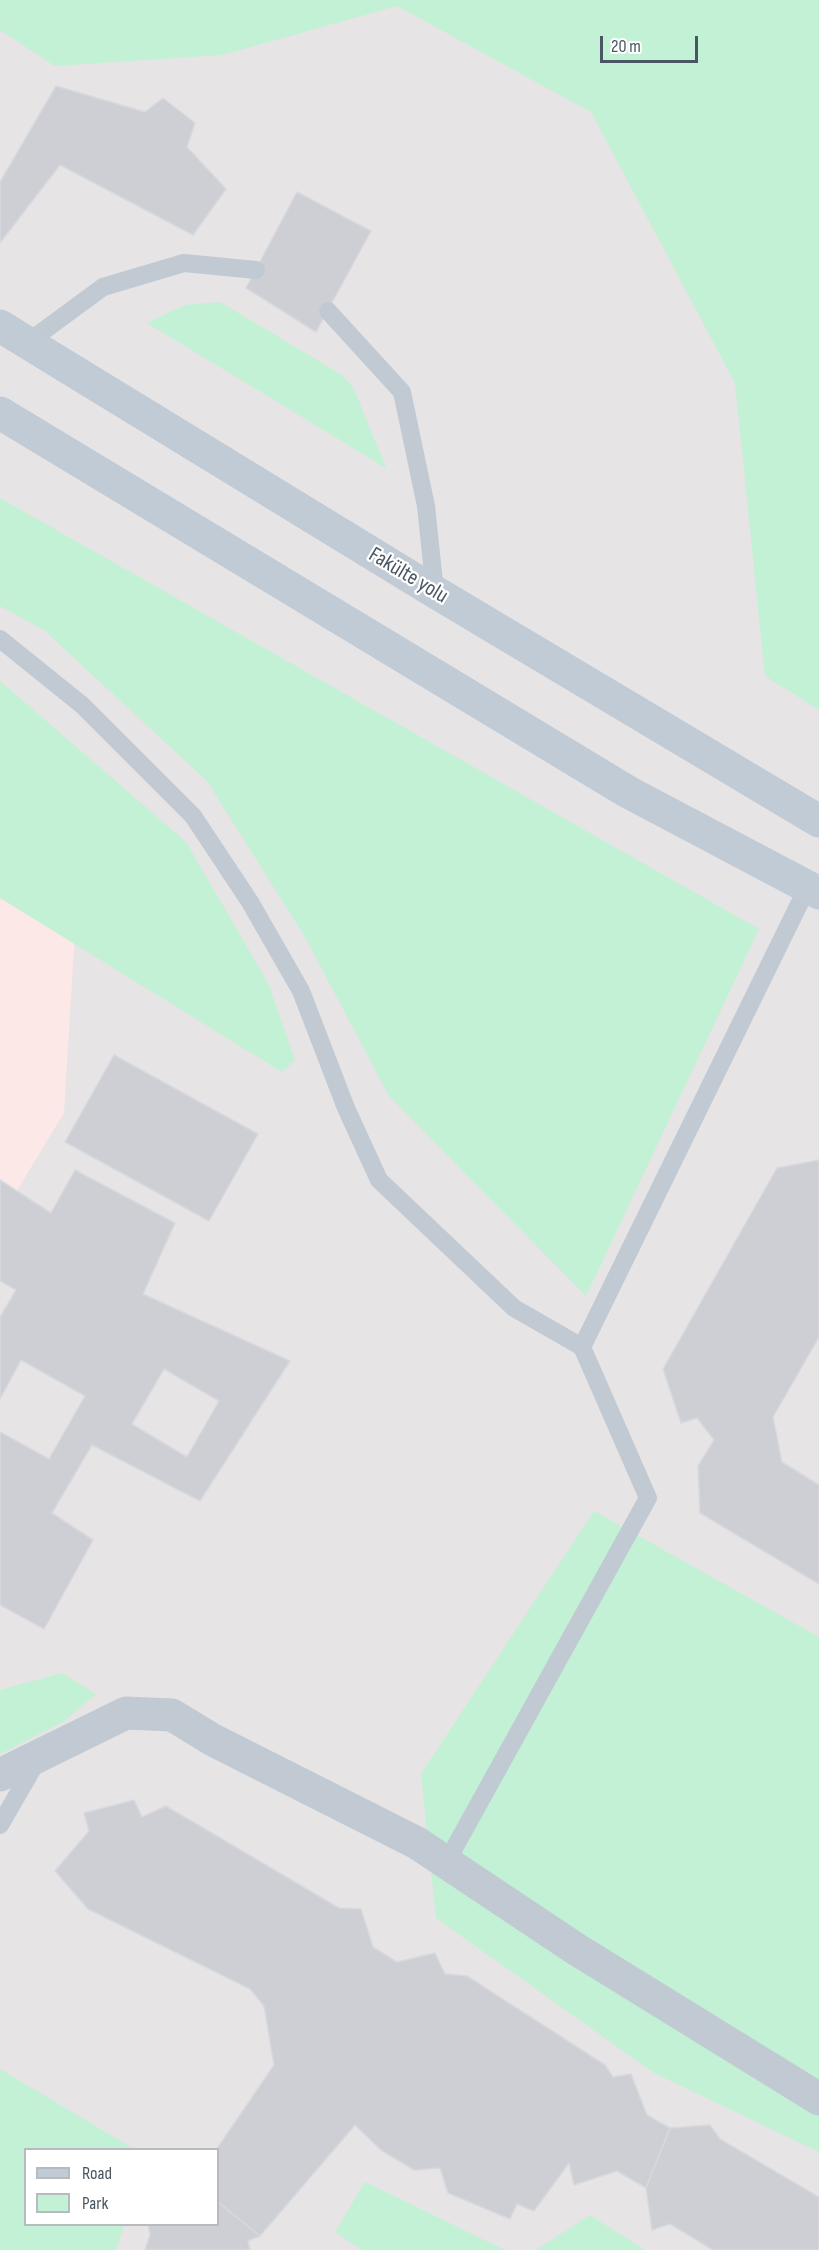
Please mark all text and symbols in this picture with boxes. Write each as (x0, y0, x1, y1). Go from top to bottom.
scale bar (603, 24, 700, 62)
text: 20 m (611, 36, 641, 57)
street label: Fakülte yolu (364, 542, 452, 610)
legend (24, 2148, 219, 2226)
text: Road (82, 2163, 112, 2184)
text: Park (82, 2193, 108, 2214)

